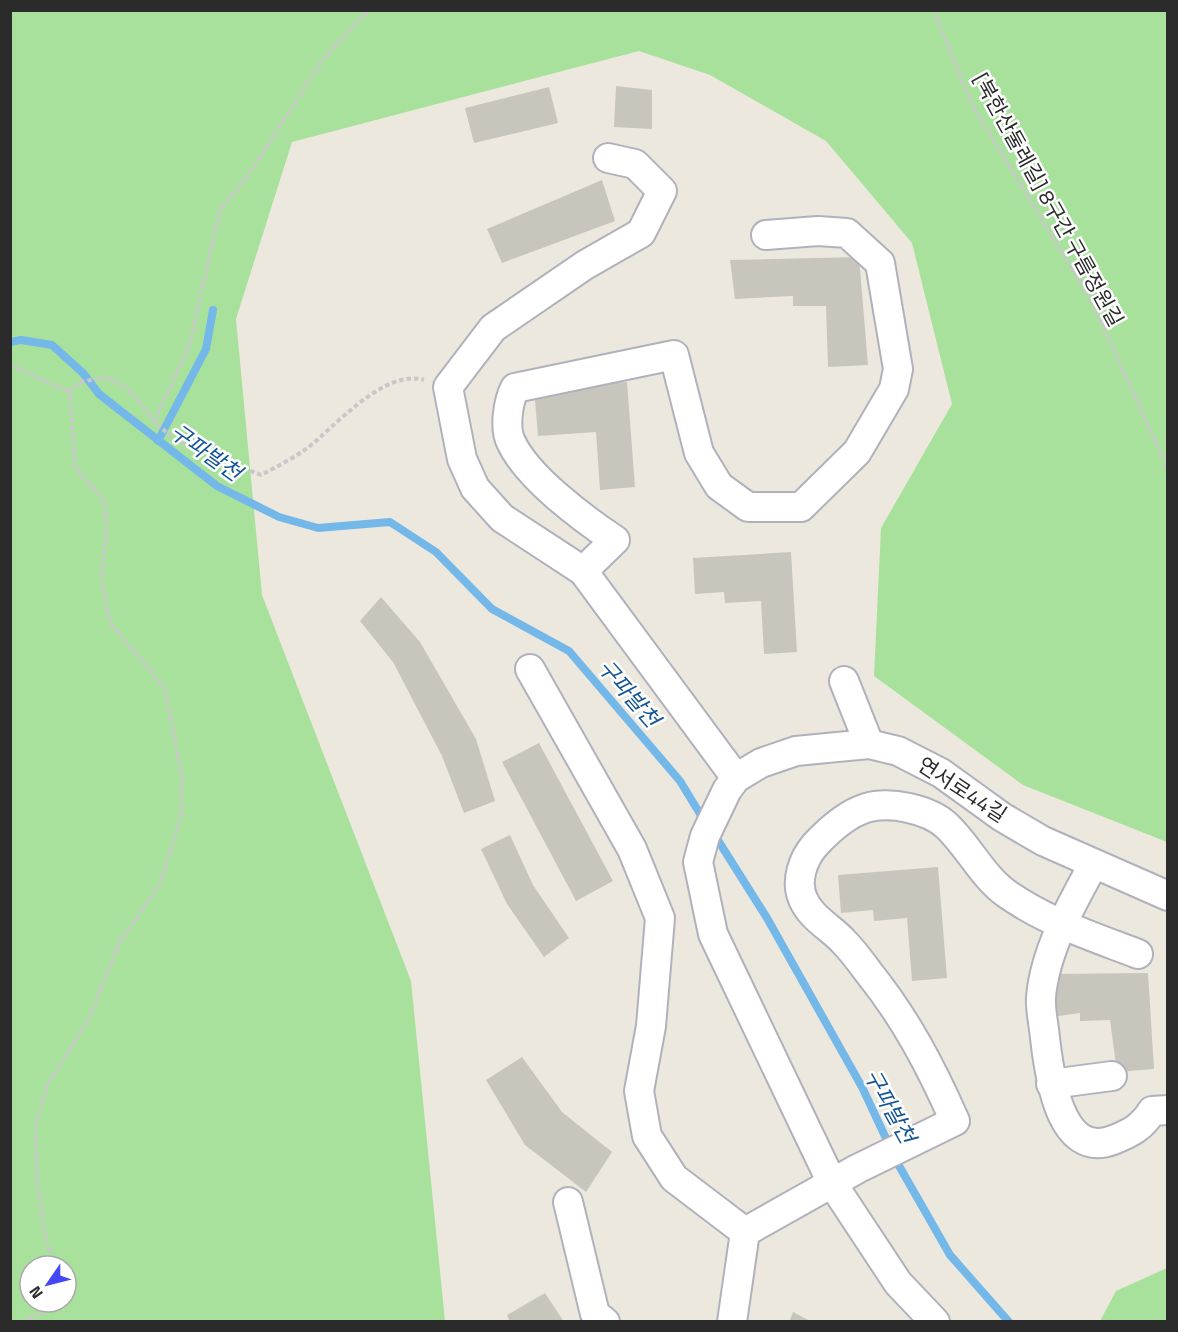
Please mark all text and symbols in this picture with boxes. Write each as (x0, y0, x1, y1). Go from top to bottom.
street label: [북한산둘레길] 8구간 구름정원길 (966, 67, 1132, 332)
water label: 구파발천 (163, 415, 251, 491)
water label: 구파발천 (590, 651, 670, 737)
street label: 연서로44길 (912, 748, 1014, 830)
water label: 구파발천 (856, 1062, 926, 1152)
north arrow (18, 1254, 78, 1314)
text: N (23, 1281, 49, 1304)

